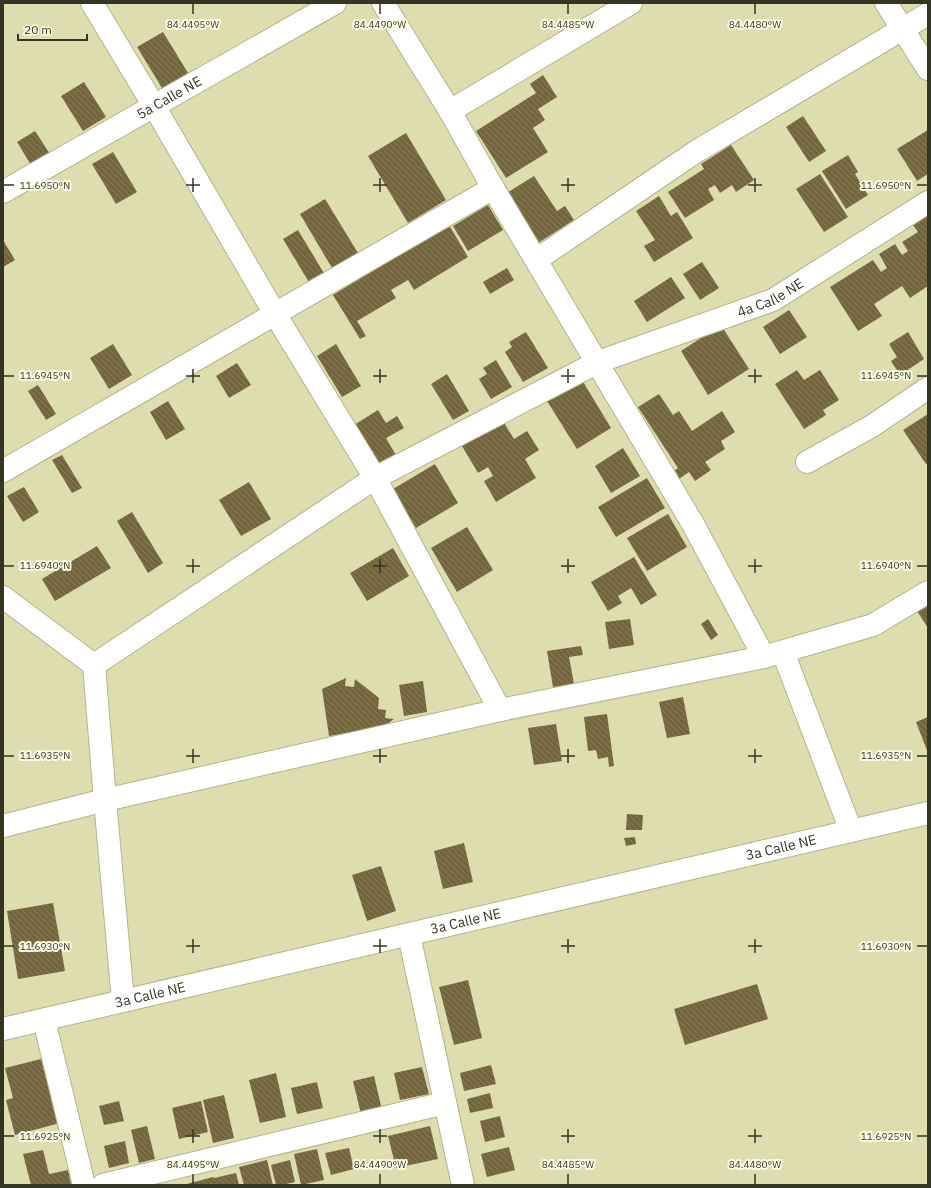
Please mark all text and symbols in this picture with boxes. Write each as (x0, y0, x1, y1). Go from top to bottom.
scale bar (18, 16, 87, 42)
text: 84.4495°W (167, 18, 219, 31)
text: 84.4490°W (354, 18, 406, 31)
text: 84.4485°W (542, 18, 594, 31)
text: 84.4480°W (729, 18, 781, 31)
text: 20 m (24, 22, 52, 37)
street label: 5a Calle NE (133, 72, 205, 123)
text: 11.6950°N (20, 179, 70, 192)
text: 11.6950°N (861, 179, 911, 192)
street label: 4a Calle NE (735, 274, 807, 321)
text: 11.6945°N (20, 369, 70, 382)
text: 11.6945°N (861, 369, 911, 382)
text: 11.6940°N (20, 559, 70, 572)
text: 11.6940°N (861, 559, 911, 572)
text: 11.6935°N (20, 749, 70, 762)
text: 11.6935°N (861, 749, 911, 762)
street label: 3a Calle NE (744, 830, 818, 864)
street label: 3a Calle NE (428, 904, 503, 938)
text: 11.6930°N (20, 940, 70, 953)
text: 11.6930°N (861, 940, 911, 953)
street label: 3a Calle NE (113, 978, 187, 1012)
text: 11.6925°N (20, 1130, 70, 1143)
text: 11.6925°N (861, 1130, 911, 1143)
text: 84.4495°W (167, 1158, 219, 1171)
text: 84.4490°W (354, 1158, 406, 1171)
text: 84.4485°W (542, 1158, 594, 1171)
text: 84.4480°W (729, 1158, 781, 1171)

